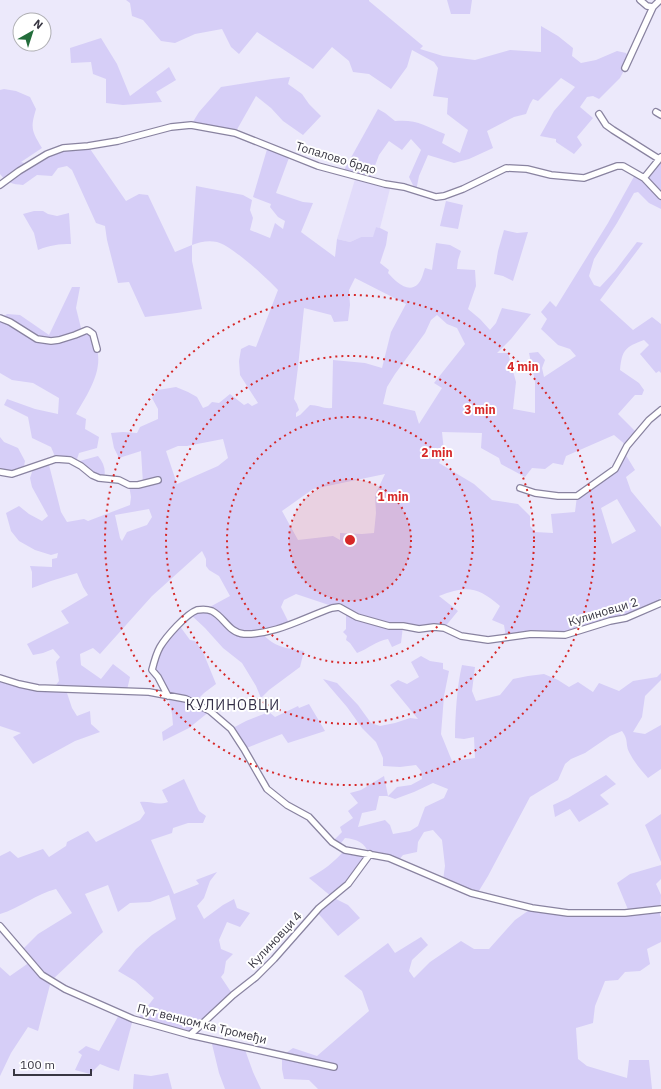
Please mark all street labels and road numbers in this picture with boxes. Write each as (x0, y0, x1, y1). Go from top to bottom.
street label: Топалово брдо (294, 138, 379, 177)
street label: Кулиновци 2 (566, 594, 639, 629)
street label: Кулиновци 4 (245, 908, 305, 971)
street label: Пут венцом ка Тромеђи (136, 1000, 268, 1047)

